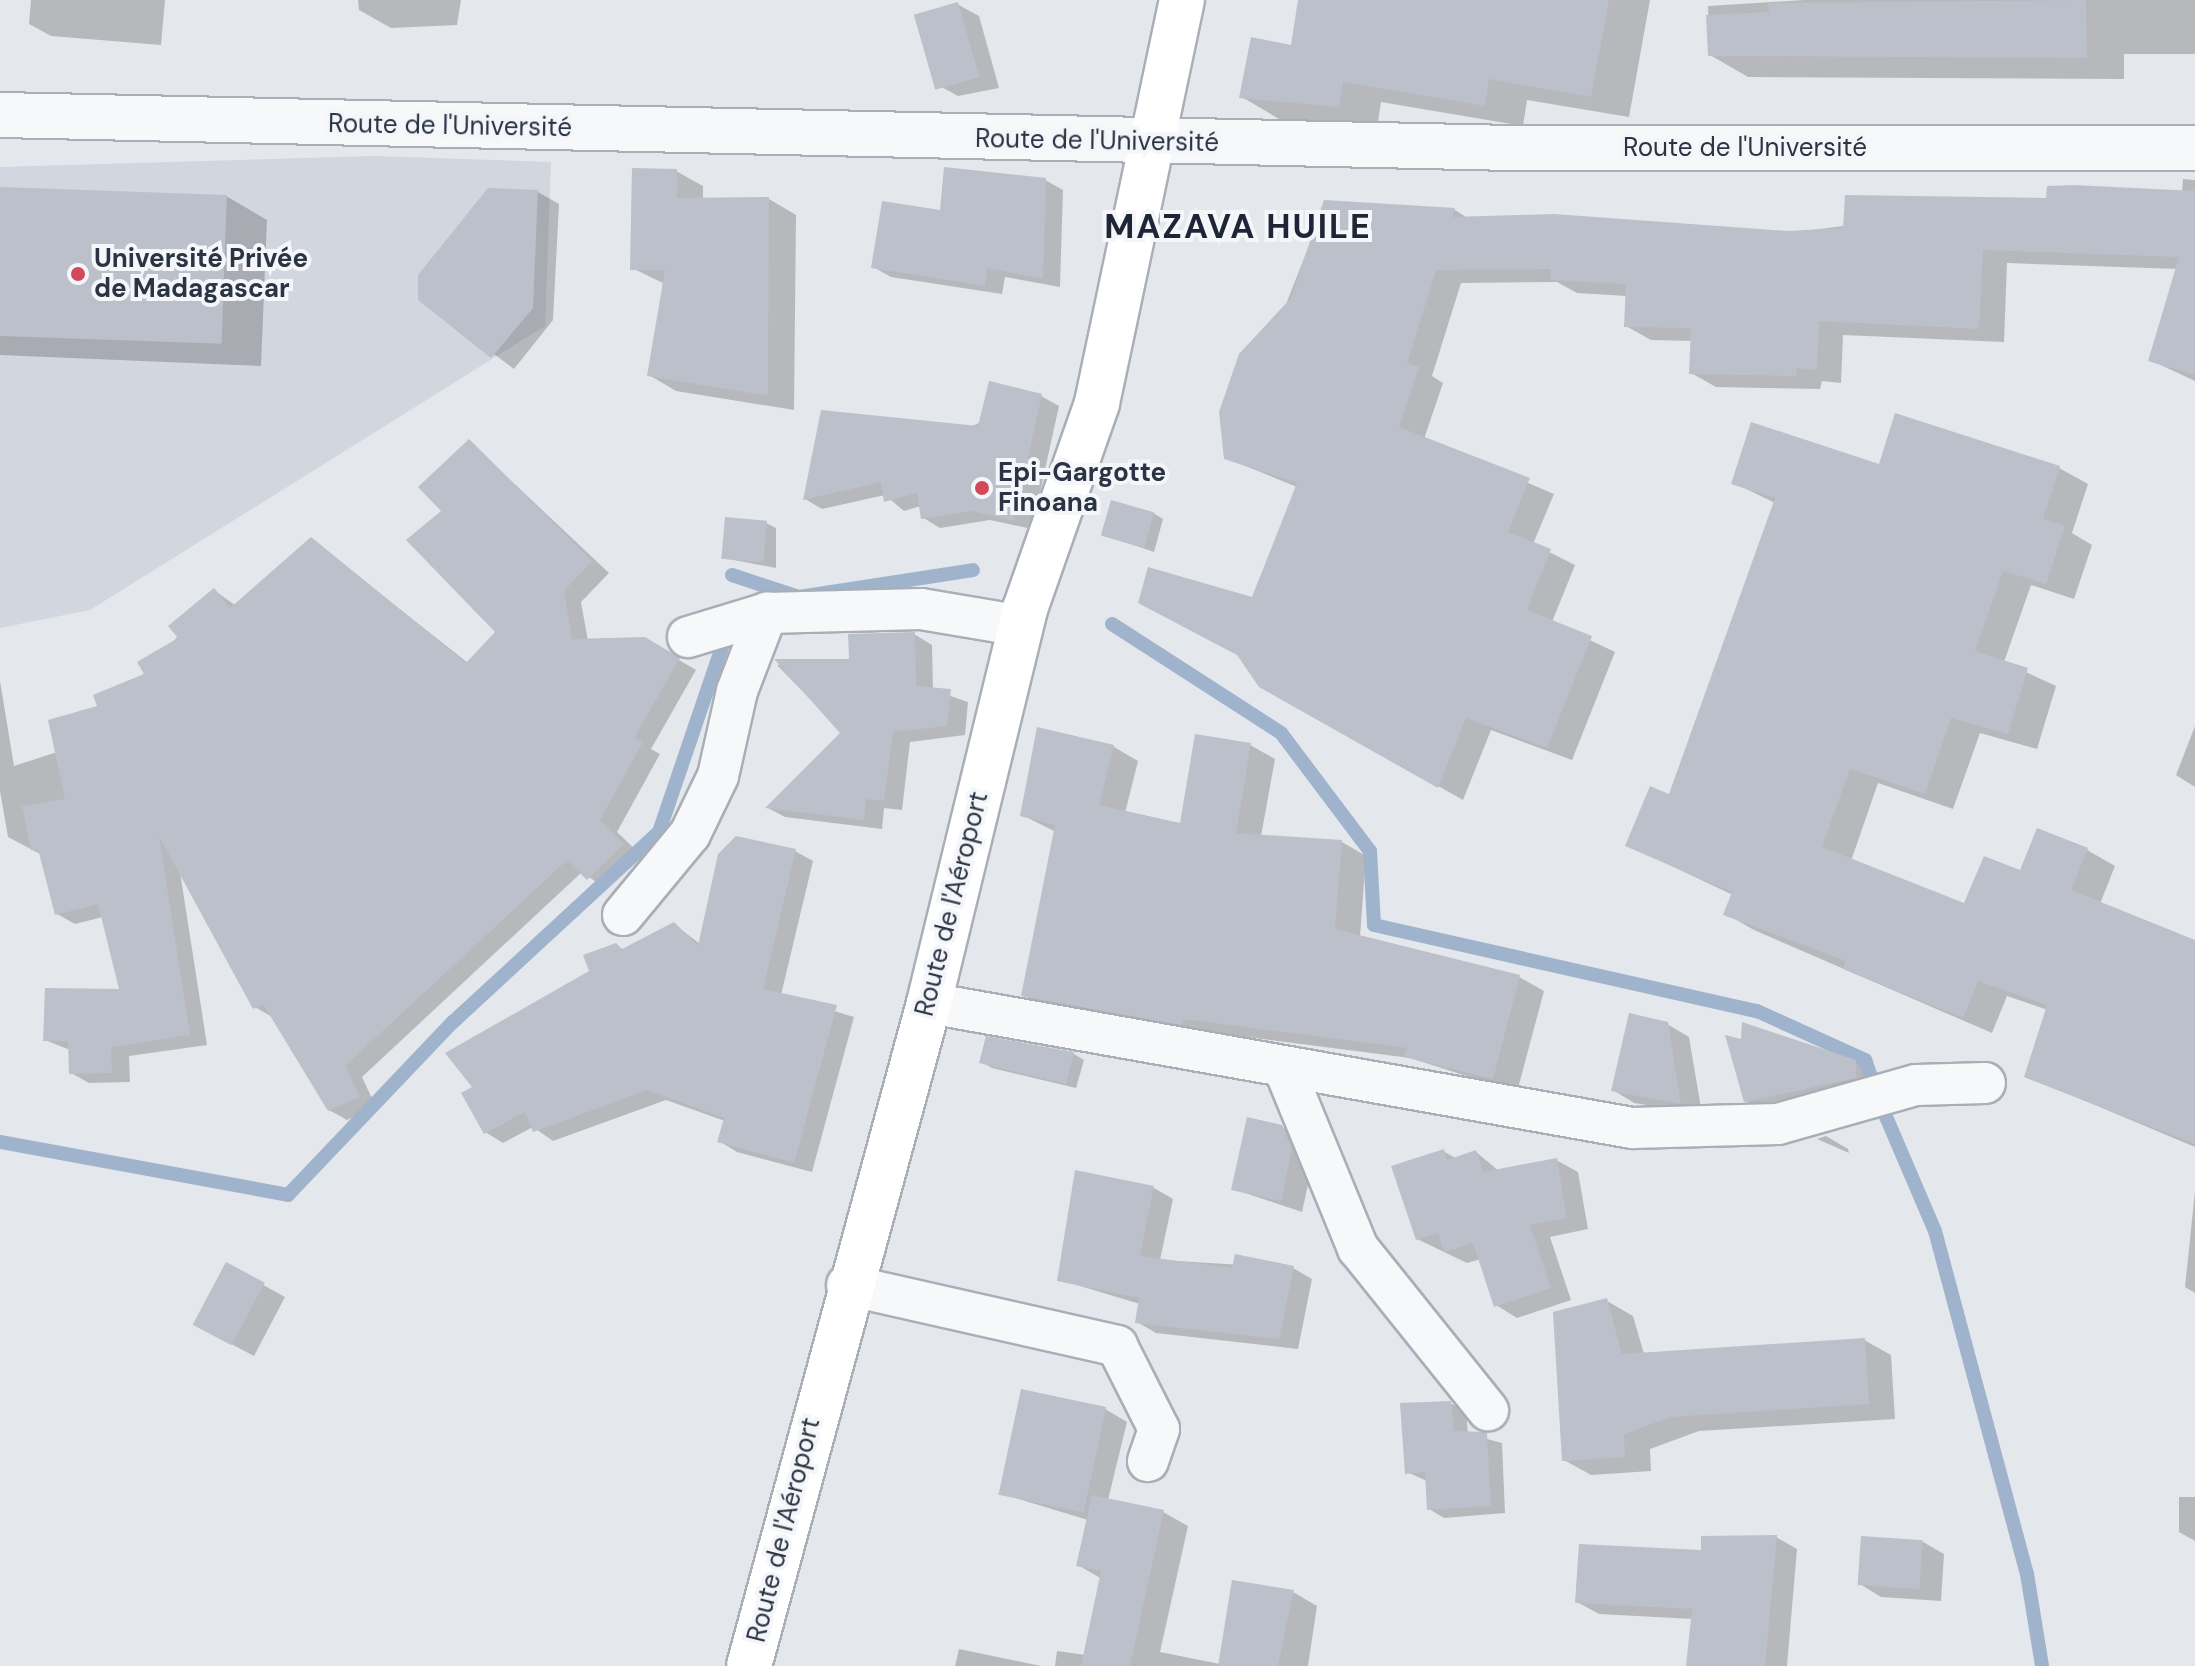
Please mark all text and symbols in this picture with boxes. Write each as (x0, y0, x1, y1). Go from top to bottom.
street label: Route de l'Université (328, 108, 572, 144)
street label: Route de l'Université (975, 123, 1219, 159)
street label: Route de l'Université (1623, 132, 1867, 164)
district label: MAZAVA HUILE (1104, 207, 1372, 247)
place label: Université Privée de Madagascar (94, 243, 308, 304)
marker: Université Privée de Madagascar (69, 265, 87, 283)
place label: Epi-Gargotte Finoana (998, 457, 1166, 518)
marker: Epi-Gargotte Finoana (973, 479, 991, 497)
street label: Route de l'Aéroport (909, 789, 995, 1019)
street label: Route de l'Aéroport (741, 1415, 827, 1645)

